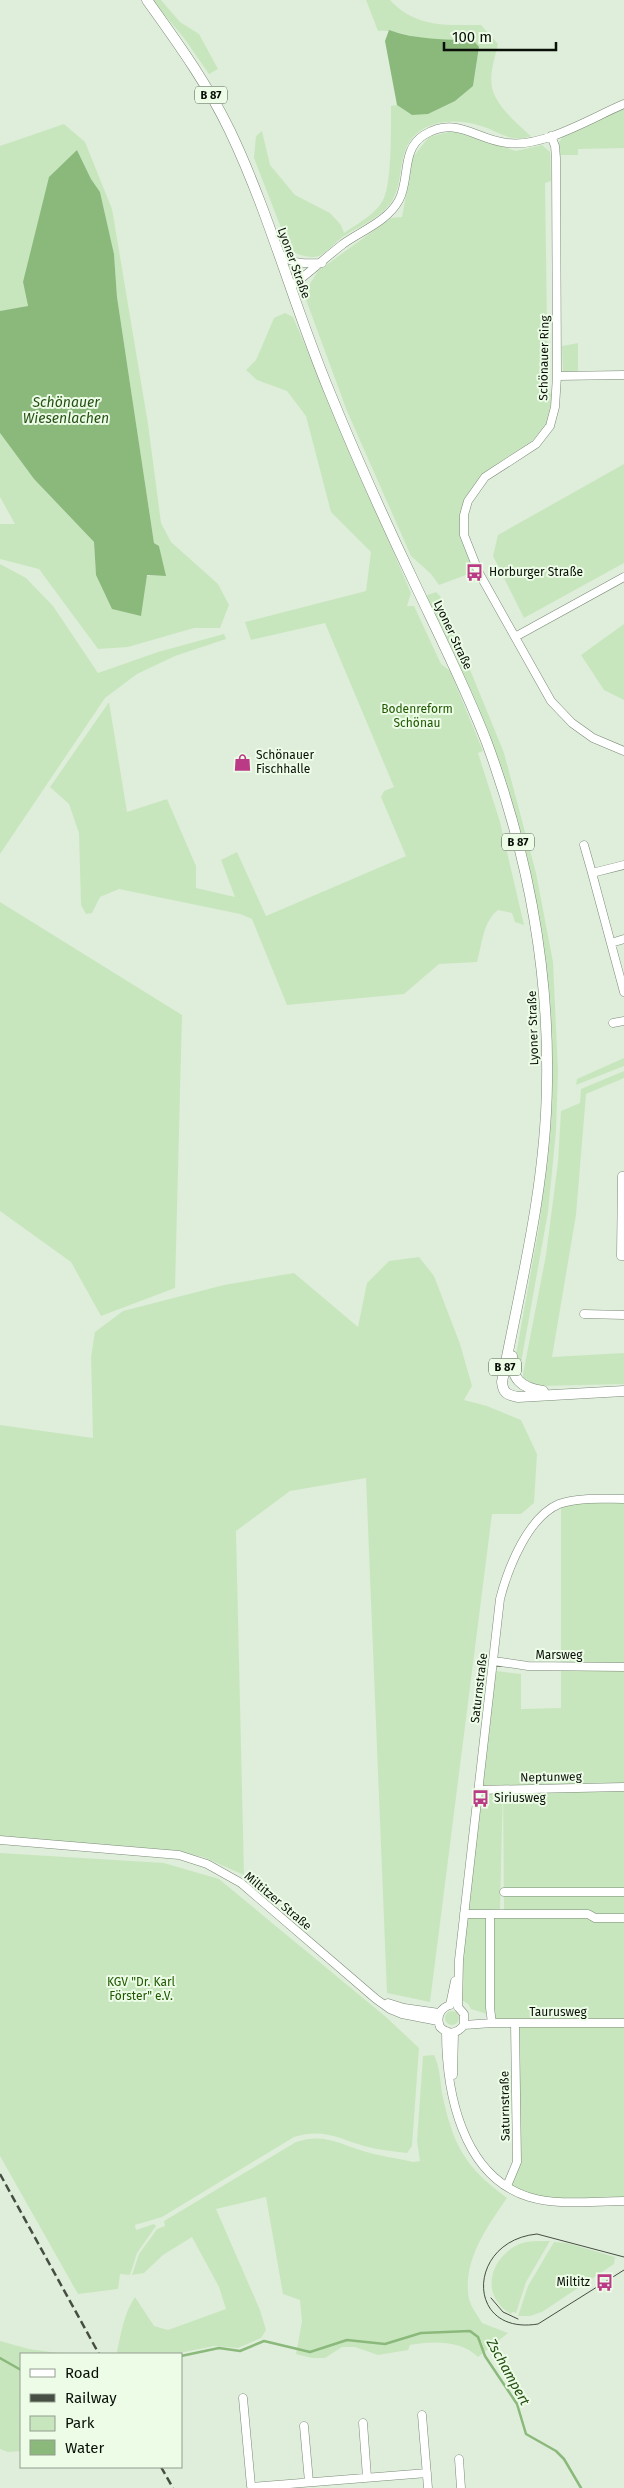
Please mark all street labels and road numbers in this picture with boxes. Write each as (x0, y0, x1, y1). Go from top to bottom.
road number: B 87 (195, 86, 227, 104)
street label: Lyoner Straße (275, 226, 313, 300)
street label: Schönauer Ring (536, 315, 552, 401)
street label: Lyoner Straße (431, 598, 475, 672)
road number: B 87 (502, 834, 534, 850)
street label: Lyoner Straße (525, 990, 541, 1066)
road number: B 87 (489, 1358, 521, 1375)
street label: Marsweg (535, 1648, 583, 1662)
street label: Saturnstraße (468, 1652, 490, 1724)
street label: Neptunweg (520, 1769, 583, 1785)
street label: Miltitzer Straße (242, 1869, 314, 1933)
street label: Taurusweg (529, 2005, 588, 2019)
street label: Saturnstraße (497, 2071, 513, 2141)

